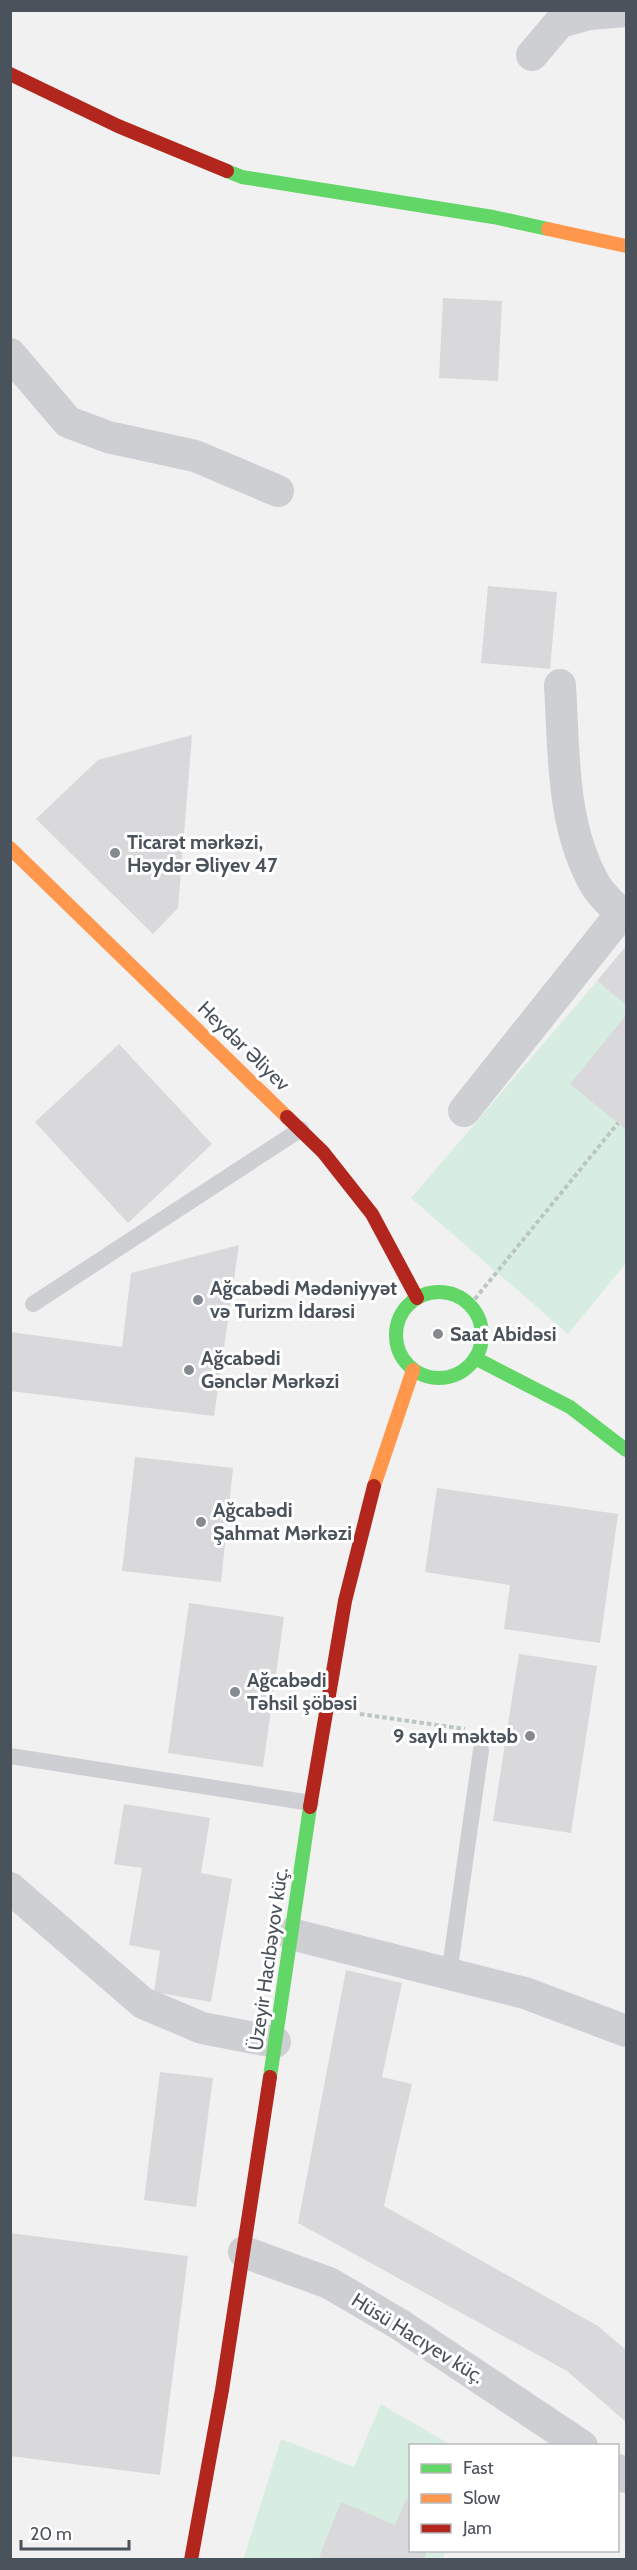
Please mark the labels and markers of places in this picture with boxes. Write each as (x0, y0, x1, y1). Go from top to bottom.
place label: Ticarət mərkəzi, Həydər Əliyev 47 (127, 830, 278, 877)
marker: Ticarət mərkəzi, Həydər Əliyev 47 (108, 846, 122, 860)
place label: Ağcabədi Mədəniyyət və Turizm İdarəsi (210, 1276, 397, 1323)
marker: Ağcabədi Mədəniyyət və Turizm İdarəsi (191, 1293, 205, 1307)
place label: Saat Abidəsi (450, 1322, 556, 1346)
marker: Saat Abidəsi (431, 1327, 445, 1341)
place label: Ağcabədi Gənclər Mərkəzi (201, 1346, 339, 1393)
marker: Ağcabədi Gənclər Mərkəzi (182, 1363, 196, 1377)
place label: Ağcabədi Şahmat Mərkəzi (213, 1498, 352, 1545)
marker: Ağcabədi Şahmat Mərkəzi (194, 1515, 208, 1529)
place label: Ağcabədi Təhsil şöbəsi (247, 1668, 357, 1715)
marker: Ağcabədi Təhsil şöbəsi (228, 1685, 242, 1699)
place label: 9 saylı məktəb (393, 1724, 518, 1748)
marker: 9 saylı məktəb (523, 1729, 537, 1743)

